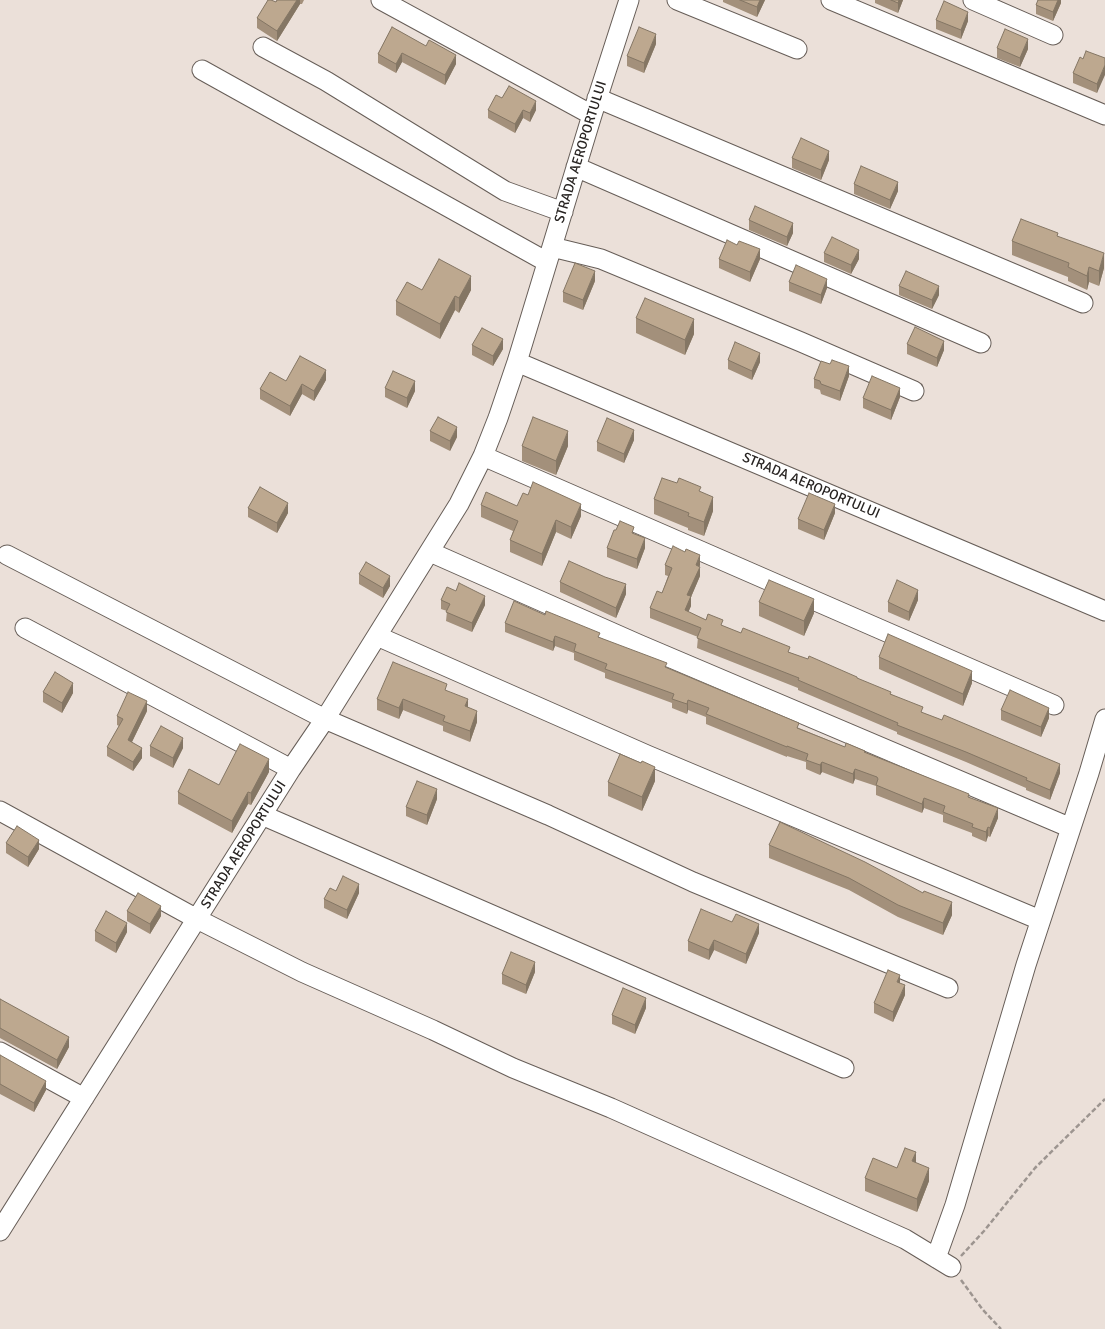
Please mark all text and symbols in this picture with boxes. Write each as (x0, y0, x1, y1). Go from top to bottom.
street label: STRADA AEROPORTULUI (551, 79, 611, 225)
street label: STRADA AEROPORTULUI (740, 449, 882, 523)
street label: STRADA AEROPORTULUI (198, 778, 290, 912)

